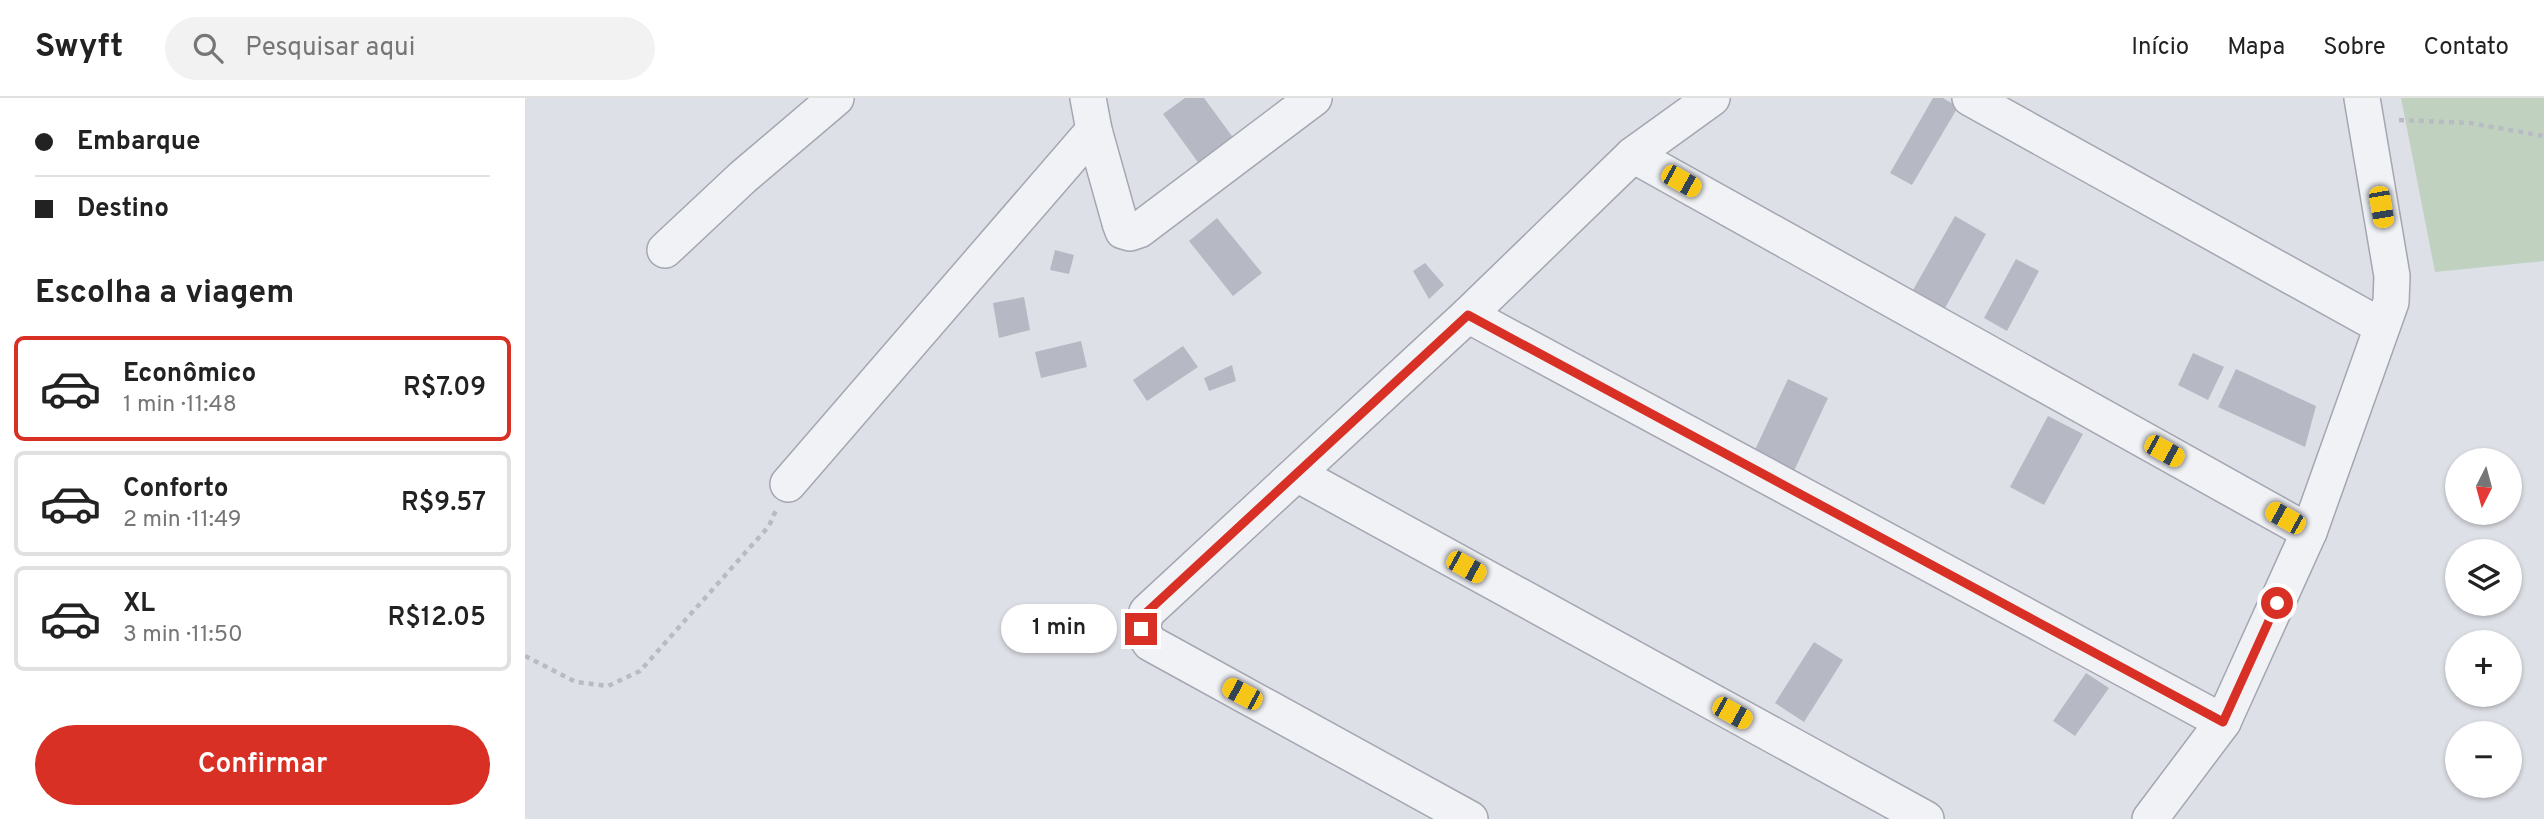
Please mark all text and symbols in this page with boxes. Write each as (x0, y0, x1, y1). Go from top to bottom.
search box (165, 17, 655, 80)
text: Swyft (35, 27, 123, 69)
icon: search (189, 29, 227, 67)
text: Pesquisar aqui (245, 32, 415, 65)
text: Início (2131, 33, 2189, 63)
text: Mapa (2227, 33, 2285, 63)
text: Sobre (2323, 33, 2386, 63)
text: Contato (2424, 33, 2509, 63)
text: Embarque (77, 126, 200, 159)
car (1658, 162, 1705, 200)
car (2368, 184, 2395, 230)
text: Destino (77, 193, 169, 226)
text: Escolha a viagem (35, 274, 294, 314)
icon: car (39, 357, 102, 420)
text: Econômico (123, 358, 256, 391)
text: R$7.09 (403, 372, 486, 405)
text: 1 min · 11:48 (123, 391, 237, 420)
car (2141, 432, 2188, 470)
north arrow (2445, 448, 2522, 525)
map controls (2445, 448, 2522, 798)
icon: car (39, 472, 102, 535)
text: Conforto (123, 473, 229, 506)
text: R$9.57 (401, 487, 486, 520)
car (2262, 499, 2309, 537)
text: 2 min · 11:49 (123, 506, 242, 535)
button: layers (2445, 539, 2522, 616)
car (1443, 548, 1490, 586)
icon: car (39, 587, 102, 650)
route start (2261, 587, 2293, 619)
text: XL (123, 588, 155, 621)
text: R$12.05 (388, 602, 486, 635)
callout: 1 min (1001, 604, 1117, 654)
route end (1125, 613, 1157, 645)
text: 1 min (1032, 614, 1086, 643)
text: 3 min · 11:50 (123, 621, 243, 650)
button: + (2445, 630, 2522, 707)
car (1219, 675, 1266, 713)
car (1709, 694, 1756, 732)
button: − (2445, 721, 2522, 798)
button: Confirmar (35, 725, 490, 805)

